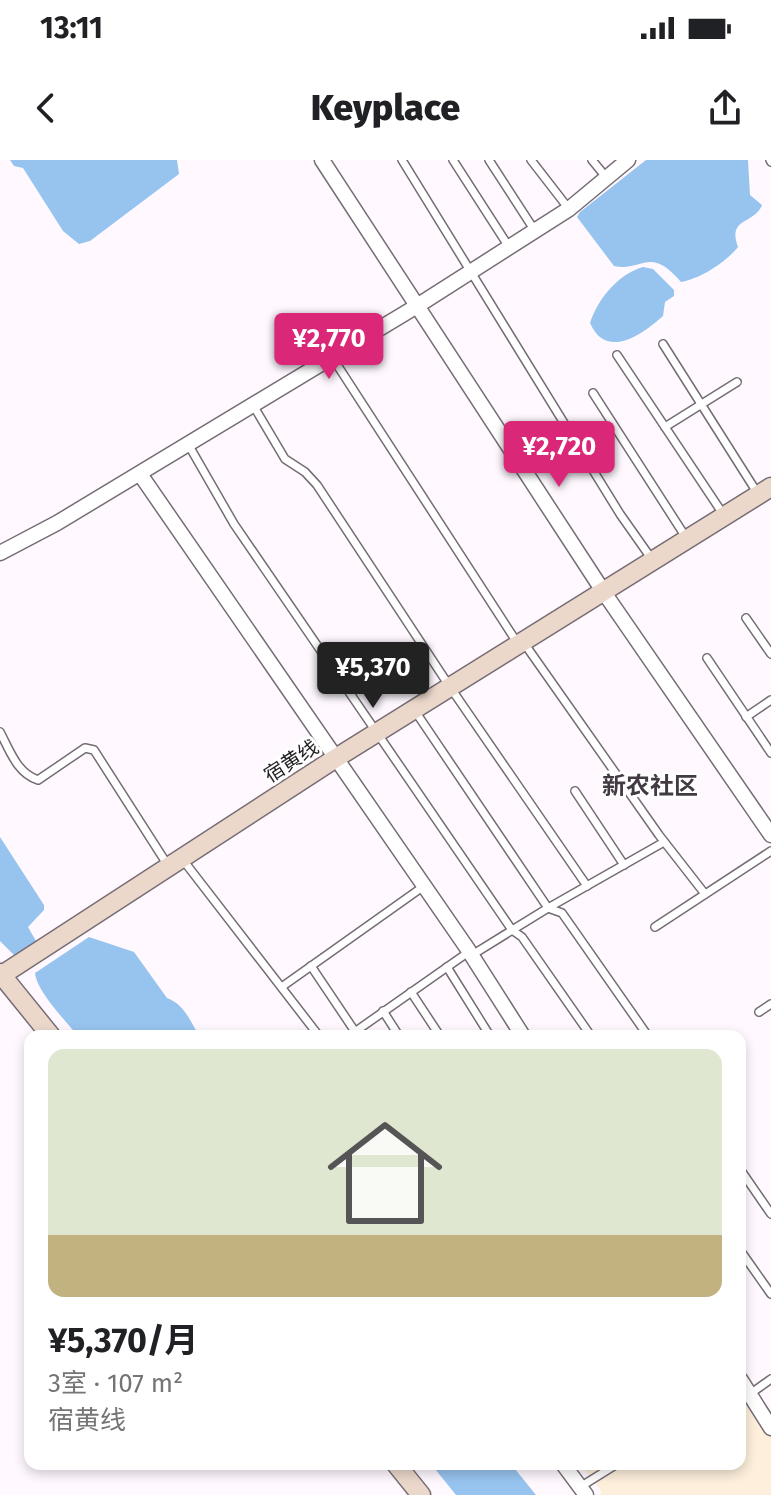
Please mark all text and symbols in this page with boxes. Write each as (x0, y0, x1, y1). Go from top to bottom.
text: 13:11 (40, 10, 103, 46)
icon: back (24, 86, 68, 130)
text: Keyplace (311, 86, 460, 130)
icon: share (703, 86, 747, 130)
pin: ¥2,770 (264, 313, 394, 381)
text: ¥2,770 (292, 323, 366, 354)
pin: ¥2,720 (494, 421, 624, 489)
text: ¥2,720 (522, 431, 596, 462)
pin: ¥5,370 (308, 642, 438, 710)
text: ¥5,370 (335, 652, 411, 683)
street label: 宿黄线 (259, 735, 323, 787)
district label: 新农社区 (602, 772, 698, 800)
icon: home (313, 1101, 457, 1245)
text: ¥5,370/月 (48, 1320, 199, 1361)
text: 3室 · 107 m² (48, 1368, 183, 1399)
text: 宿黄线 (48, 1405, 126, 1436)

